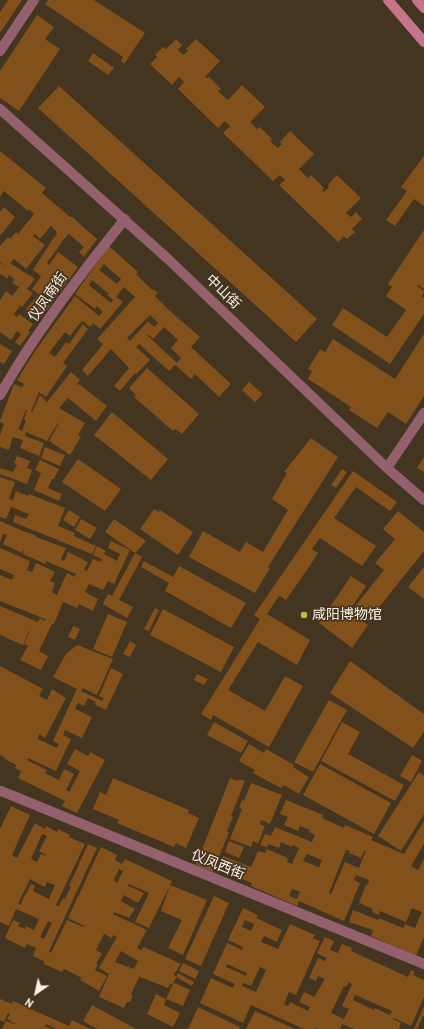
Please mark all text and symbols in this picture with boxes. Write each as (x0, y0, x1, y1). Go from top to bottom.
street label: 仪凤南街 (25, 269, 71, 325)
street label: 中山街 (202, 271, 244, 313)
place label: 咸阳博物馆 (312, 607, 382, 623)
marker: 咸阳博物馆 (299, 610, 309, 620)
street label: 仪凤西街 (189, 847, 247, 883)
north arrow (16, 973, 56, 1013)
text: N (22, 995, 36, 1011)

